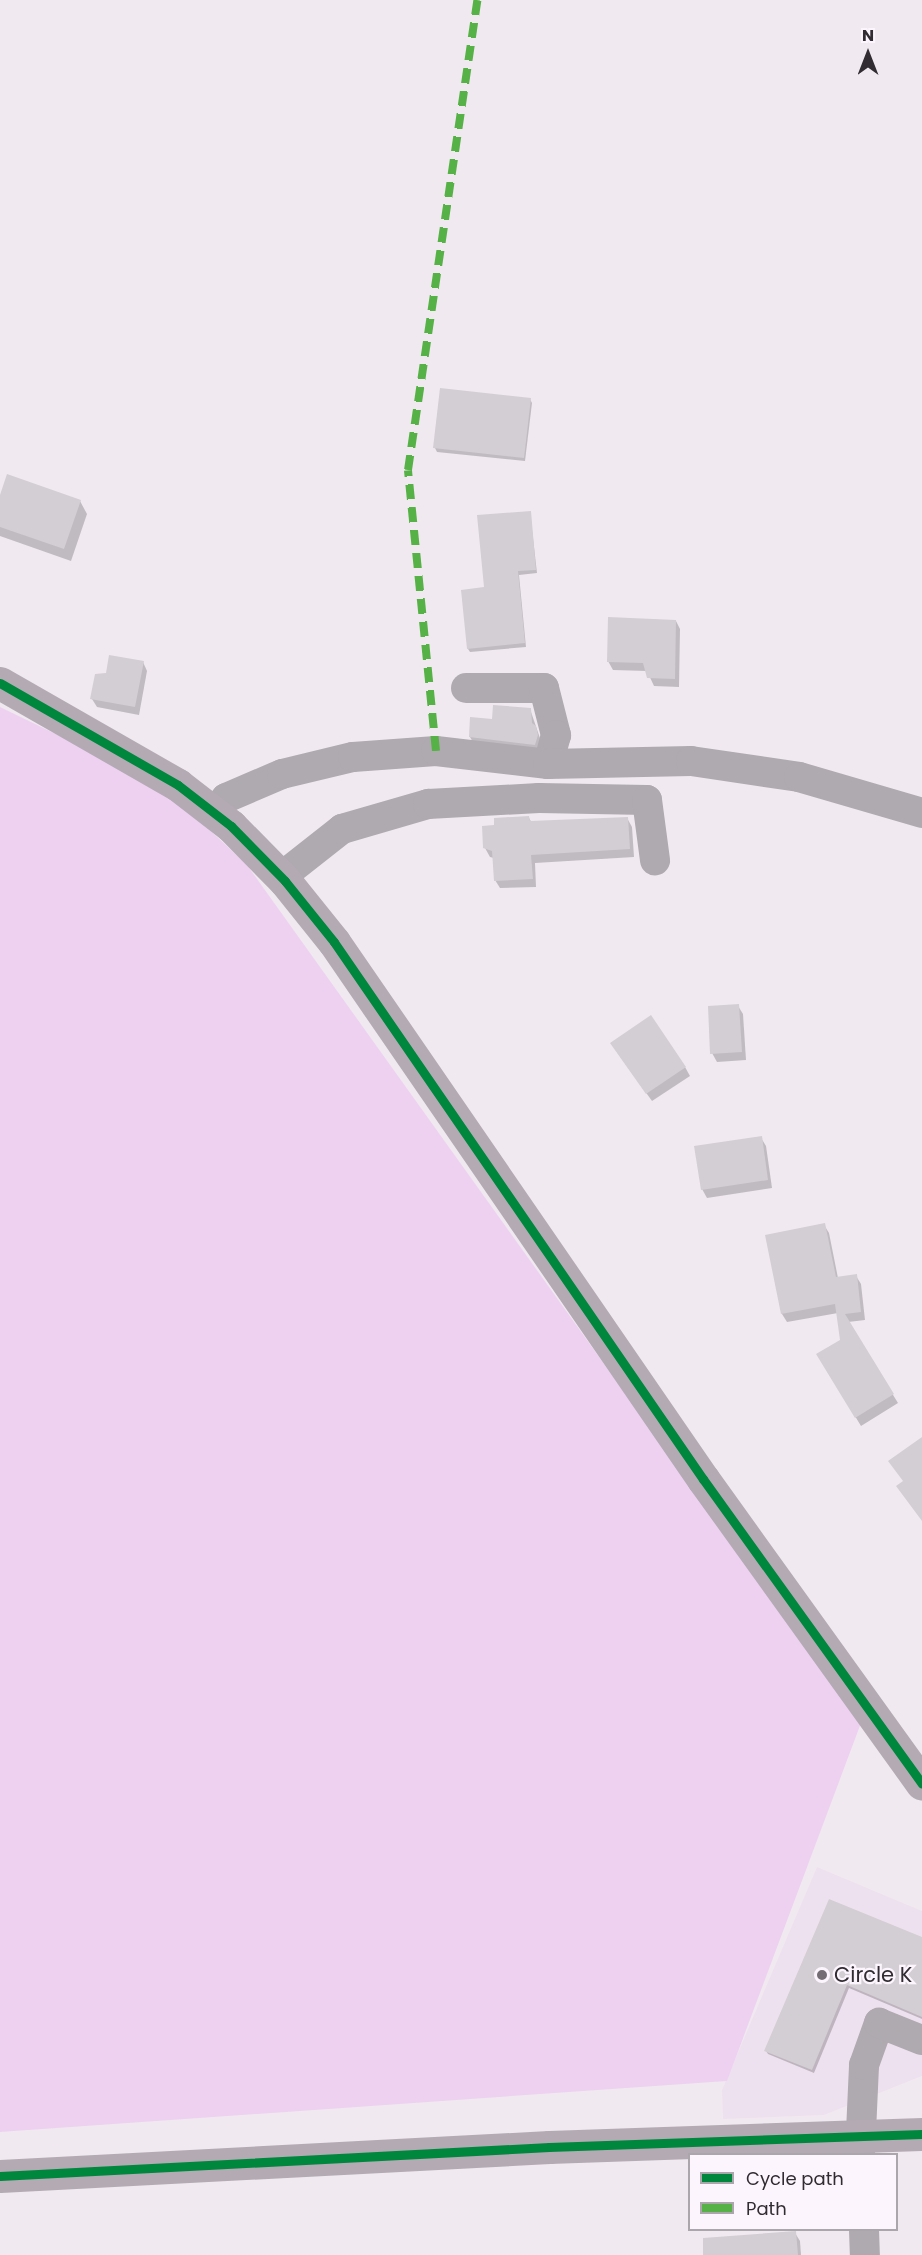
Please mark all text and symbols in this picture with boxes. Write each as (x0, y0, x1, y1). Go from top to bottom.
north arrow (838, 24, 898, 84)
text: N (862, 24, 874, 47)
place label: Circle K (834, 1962, 912, 1988)
marker: Circle K (815, 1968, 829, 1982)
legend (688, 2153, 898, 2231)
text: Cycle path (746, 2166, 844, 2191)
text: Path (746, 2196, 787, 2221)

